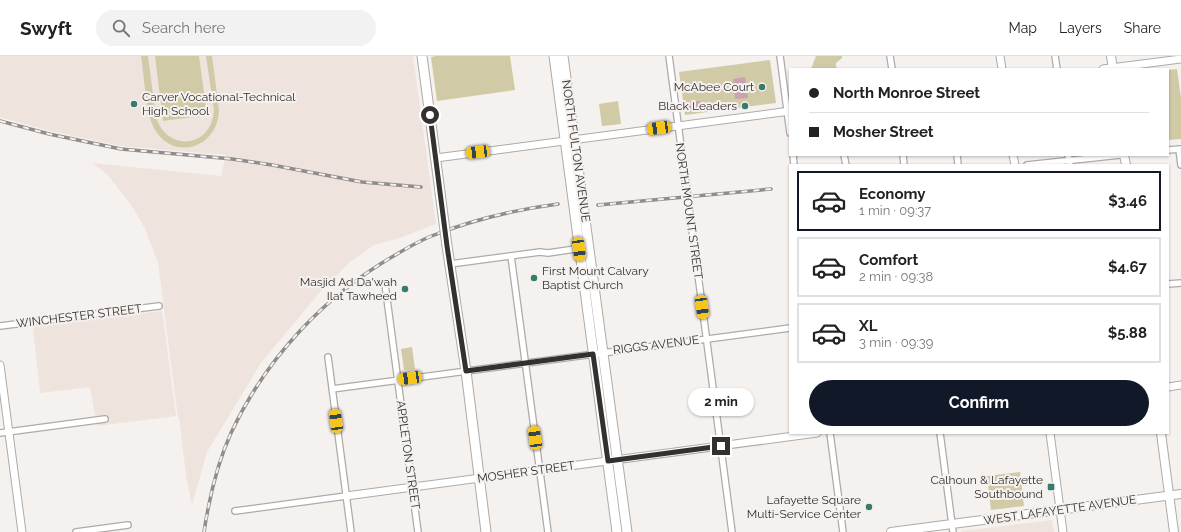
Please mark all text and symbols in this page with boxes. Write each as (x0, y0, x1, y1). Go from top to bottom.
search box (96, 10, 376, 46)
text: Swyft (20, 17, 72, 39)
icon: search (110, 17, 132, 39)
text: Search here (142, 19, 225, 37)
text: Map (1009, 20, 1037, 36)
text: Layers (1059, 20, 1102, 36)
text: Share (1124, 20, 1161, 36)
street label: NORTH FULTON AVENUE (559, 79, 593, 223)
place label: McAbee Court (674, 80, 754, 94)
marker: McAbee Court (757, 82, 767, 92)
text: North Monroe Street (833, 84, 980, 102)
place label: Carver Vocational-Technical High School (142, 90, 296, 118)
marker: Carver Vocational-Technical High School (129, 99, 139, 109)
place label: Black Leaders (658, 99, 737, 113)
marker: Black Leaders (740, 101, 750, 111)
route start (421, 106, 439, 124)
car (646, 120, 672, 136)
text: Mosher Street (833, 123, 934, 141)
street label: NORTH MOUNT STREET (672, 142, 706, 281)
car (465, 145, 491, 159)
icon: car (811, 183, 847, 219)
text: Economy (859, 185, 926, 203)
text: $3.46 (1108, 192, 1147, 210)
text: 1 min · 09:37 (859, 203, 931, 218)
car (571, 236, 587, 262)
icon: car (811, 249, 847, 285)
text: Comfort (859, 251, 918, 269)
text: $4.67 (1108, 258, 1147, 276)
place label: First Mount Calvary Baptist Church (542, 264, 649, 292)
text: 2 min · 09:38 (859, 269, 933, 284)
marker: First Mount Calvary Baptist Church (529, 273, 539, 283)
place label: Masjid Ad Da'wah Ilat Tawheed (300, 275, 397, 303)
marker: Masjid Ad Da'wah Ilat Tawheed (400, 284, 410, 294)
car (694, 294, 710, 320)
street label: WINCHESTER STREET (15, 301, 143, 331)
icon: car (811, 315, 847, 351)
text: XL (859, 317, 877, 335)
text: $5.88 (1108, 324, 1147, 342)
street label: RIGGS AVENUE (612, 333, 700, 357)
text: 3 min · 09:39 (859, 335, 933, 350)
car (397, 370, 423, 386)
button: Confirm (809, 380, 1149, 426)
callout: 2 min (688, 388, 754, 416)
text: 2 min (704, 394, 738, 409)
street label: APPLETON STREET (393, 400, 423, 511)
car (328, 408, 344, 434)
car (527, 425, 543, 451)
route end (712, 437, 730, 455)
street label: MOSHER STREET (476, 458, 576, 486)
place label: Calhoun & Lafayette Southbound (931, 473, 1043, 501)
marker: Calhoun & Lafayette Southbound (1046, 482, 1056, 492)
street label: WEST LAFAYETTE AVENUE (983, 492, 1137, 528)
place label: Lafayette Square Multi-Service Center (747, 493, 862, 521)
marker: Lafayette Square Multi-Service Center (864, 502, 874, 512)

